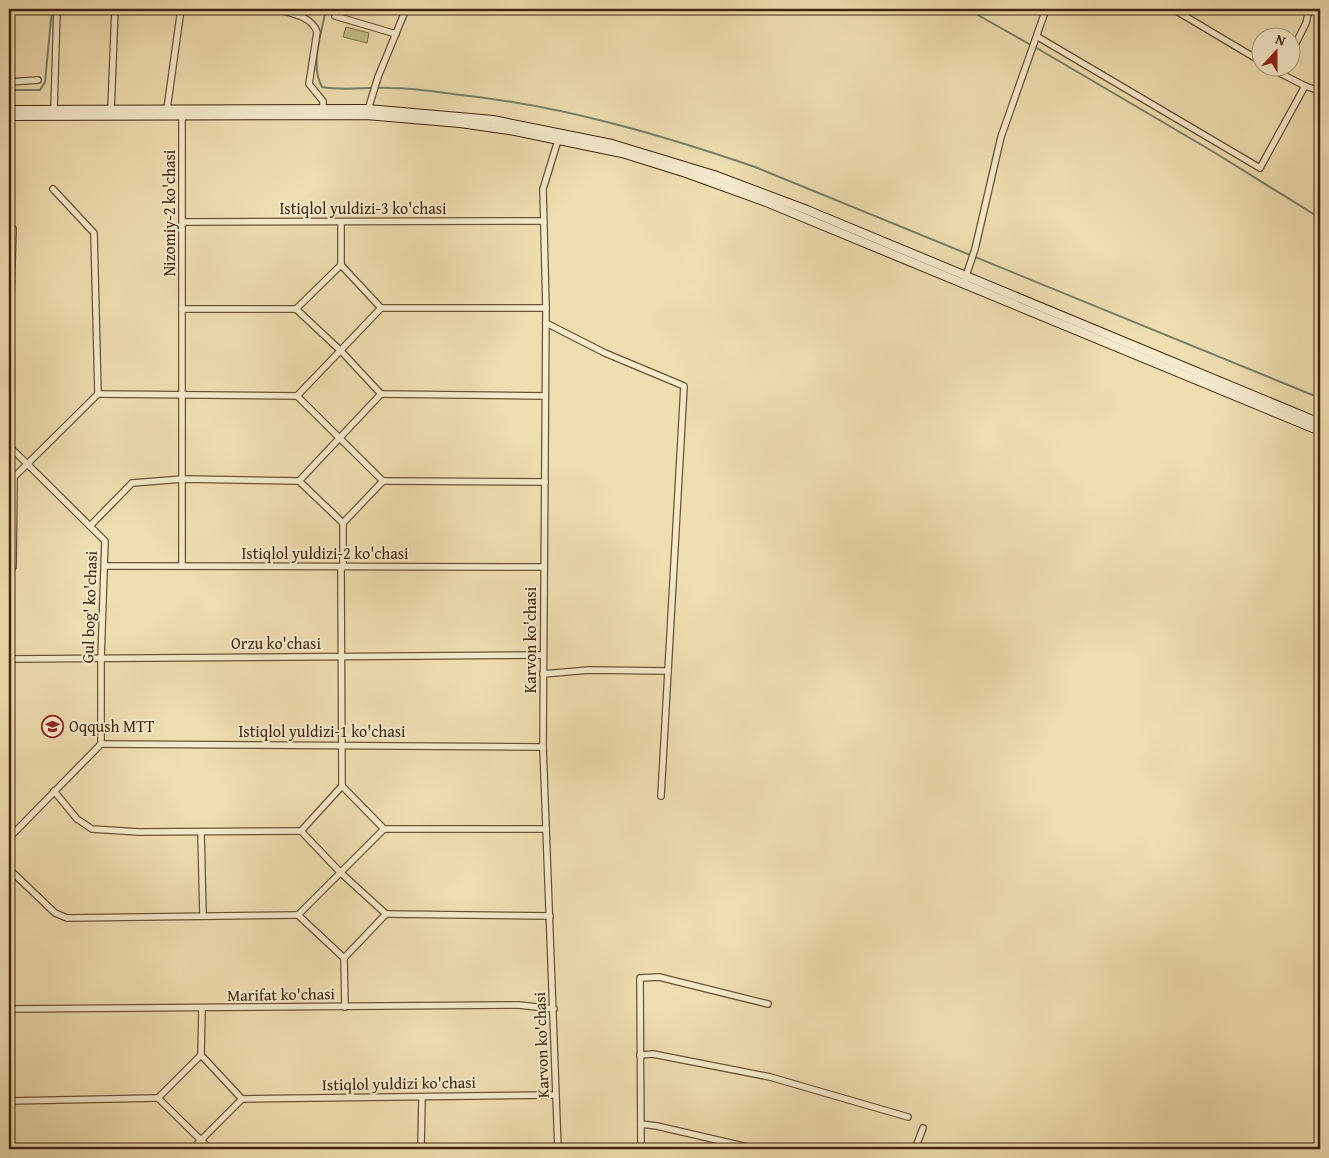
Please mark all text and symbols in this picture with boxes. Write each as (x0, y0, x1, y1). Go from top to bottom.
north arrow (1252, 28, 1302, 78)
text: N (1273, 29, 1289, 51)
street label: Nizomiy-2 ko'chasi (157, 149, 181, 276)
street label: Istiqlol yuldizi-3 ko'chasi (279, 196, 447, 220)
street label: Istiqlol yuldizi-2 ko'chasi (241, 541, 409, 565)
street label: Gul bog' ko'chasi (75, 550, 103, 664)
street label: Karvon ko'chasi (518, 586, 542, 693)
street label: Orzu ko'chasi (231, 631, 321, 655)
school or university icon: Oqqush MTT (41, 714, 65, 738)
place label: Oqqush MTT (69, 714, 154, 738)
street label: Istiqlol yuldizi-1 ko'chasi (238, 719, 406, 743)
street label: Marifat ko'chasi (227, 981, 336, 1007)
street label: Karvon ko'chasi (527, 991, 555, 1099)
street label: Istiqlol yuldizi ko'chasi (322, 1070, 477, 1096)

